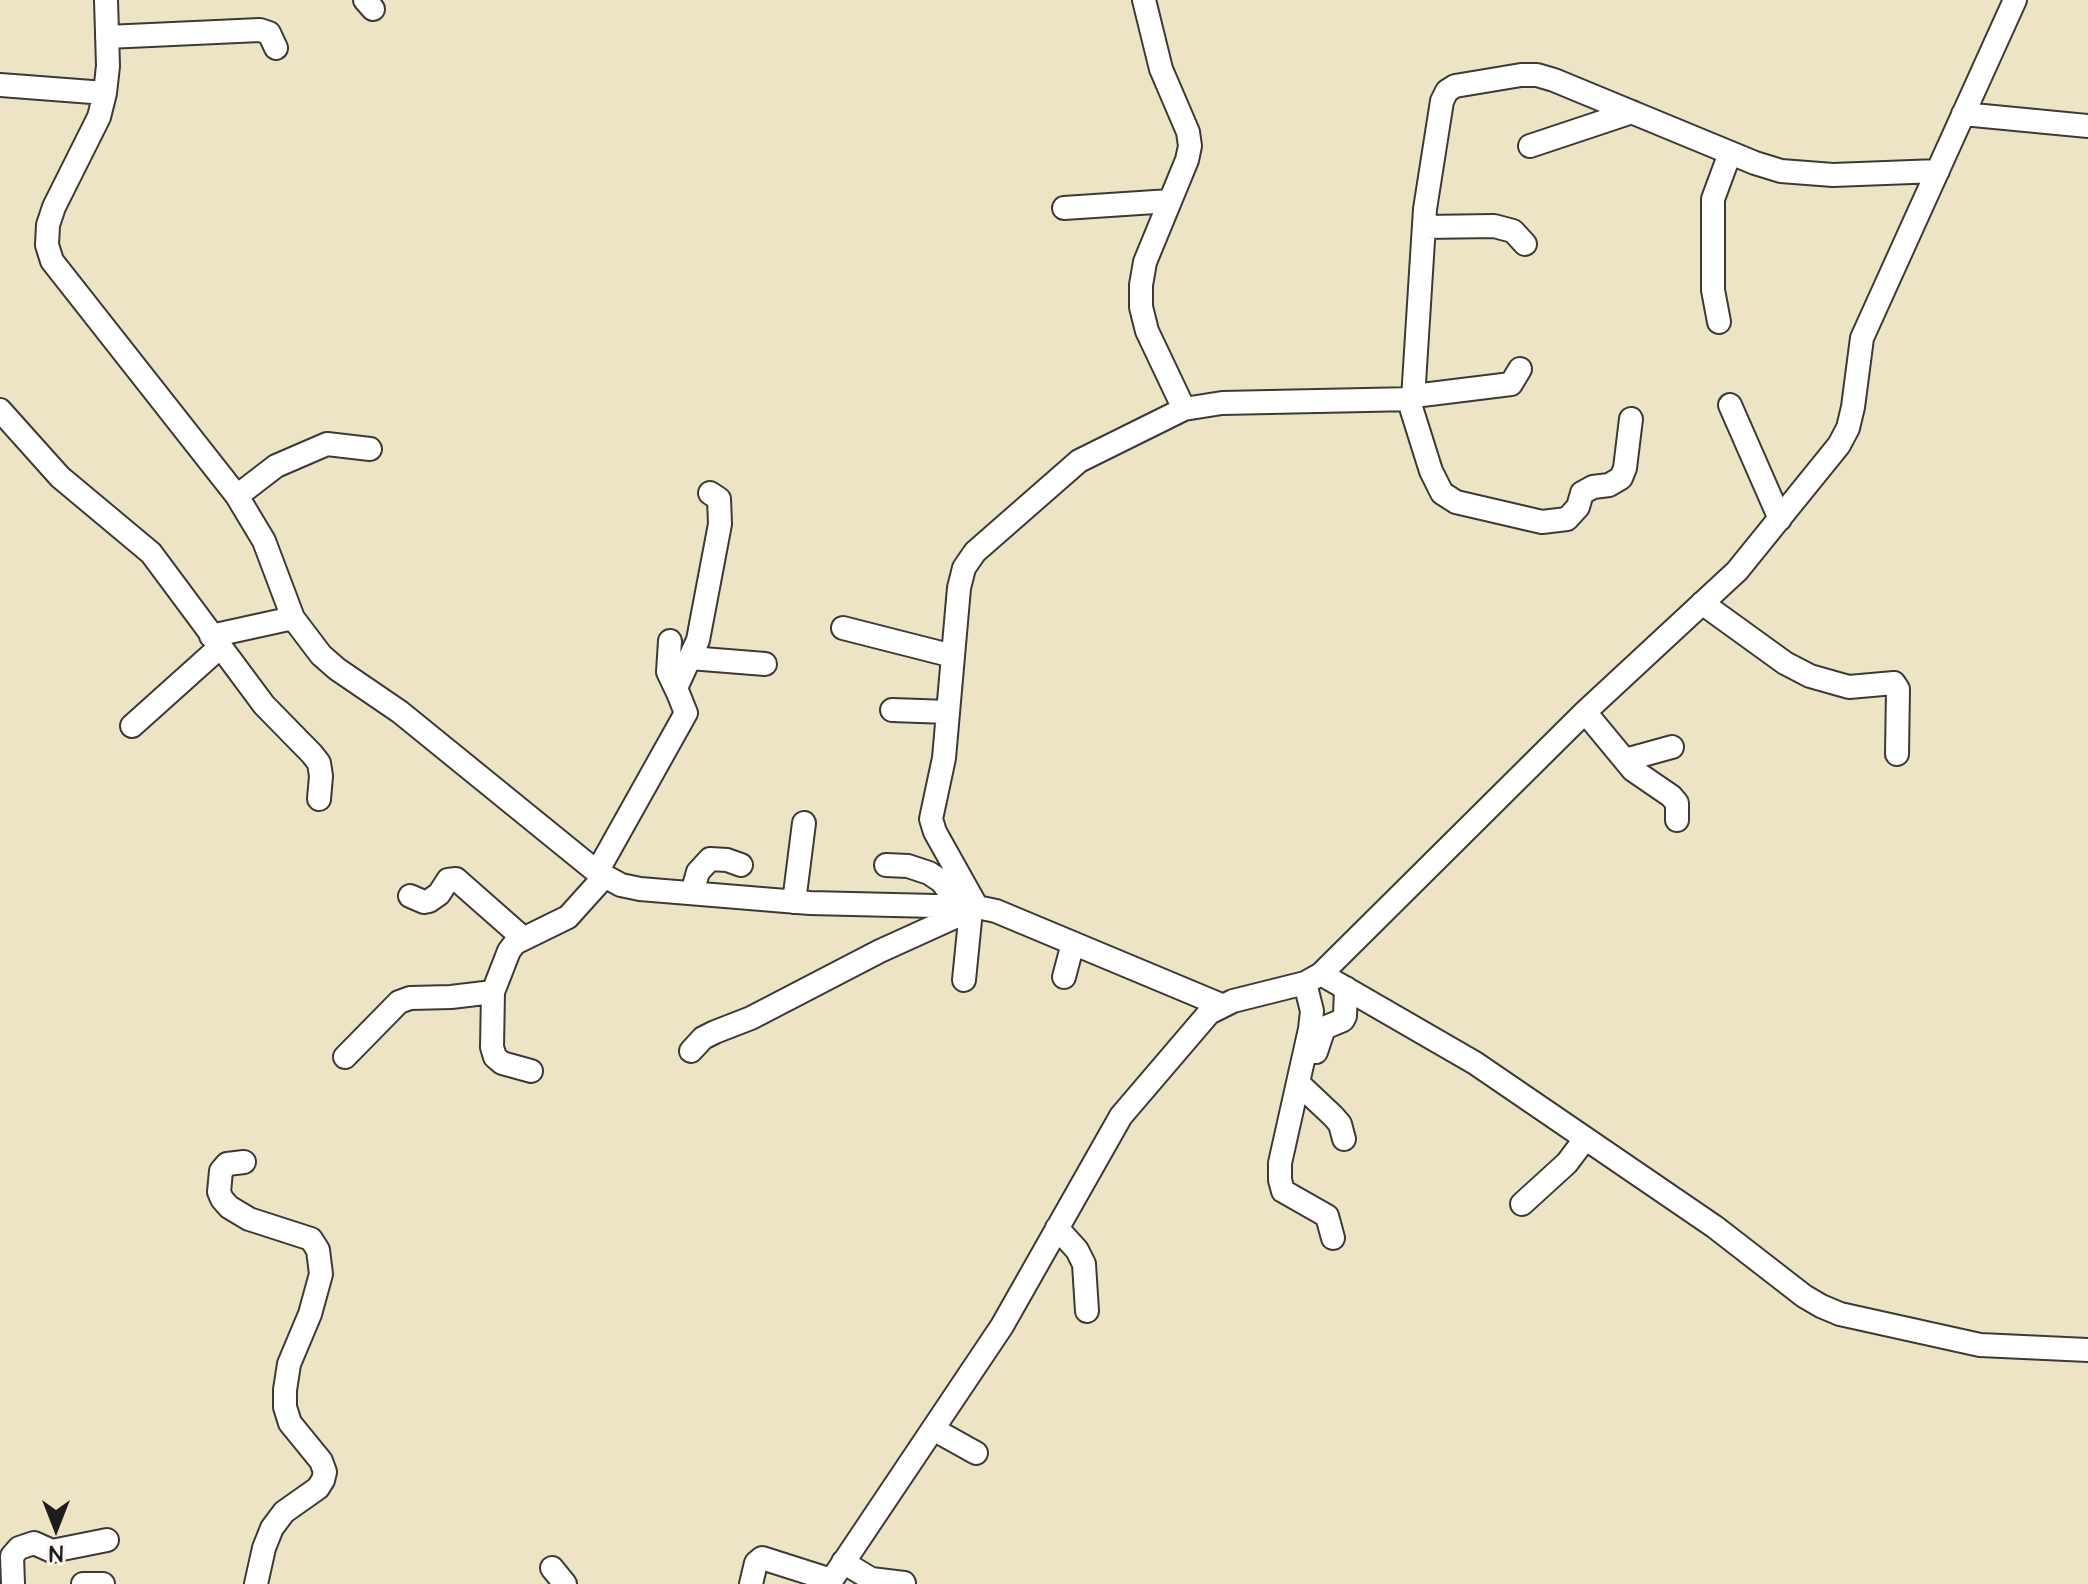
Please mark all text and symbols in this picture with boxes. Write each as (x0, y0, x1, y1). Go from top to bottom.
north arrow (16, 1488, 96, 1568)
text: N (49, 1537, 63, 1568)

